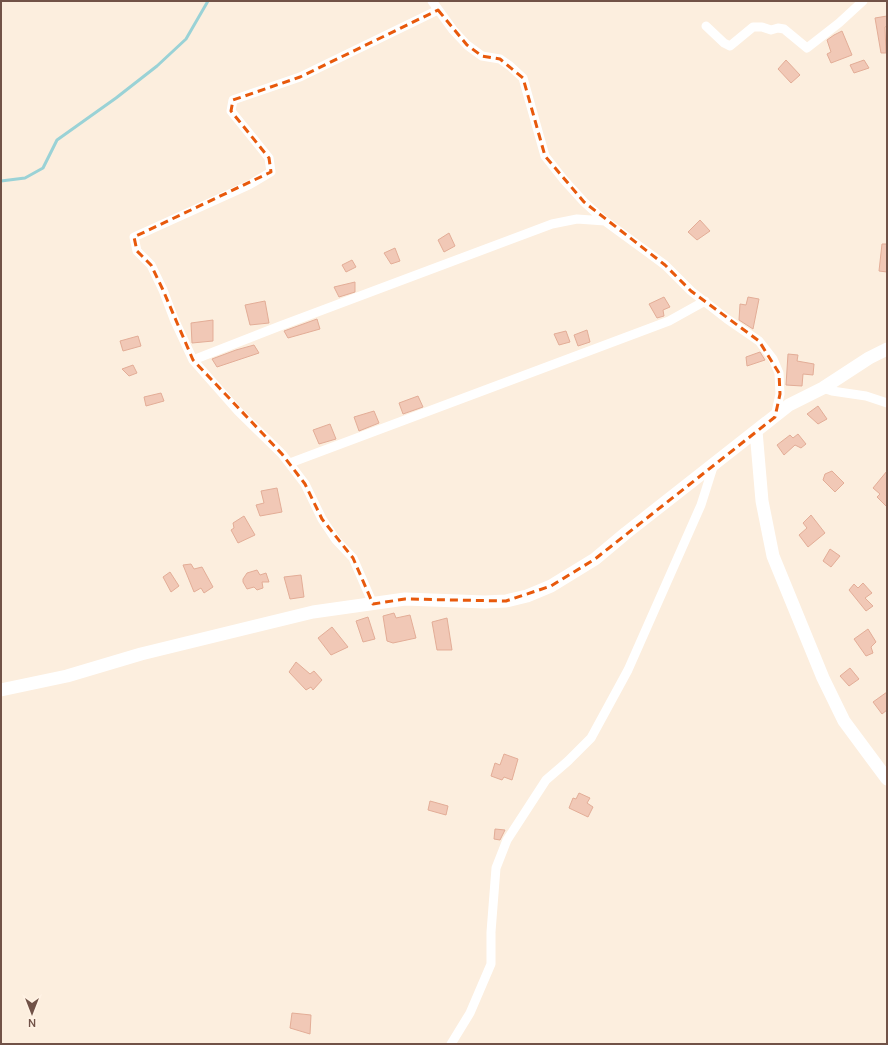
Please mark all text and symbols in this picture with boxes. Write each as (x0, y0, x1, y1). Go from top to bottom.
north arrow (12, 993, 52, 1033)
text: N (28, 1016, 36, 1031)

